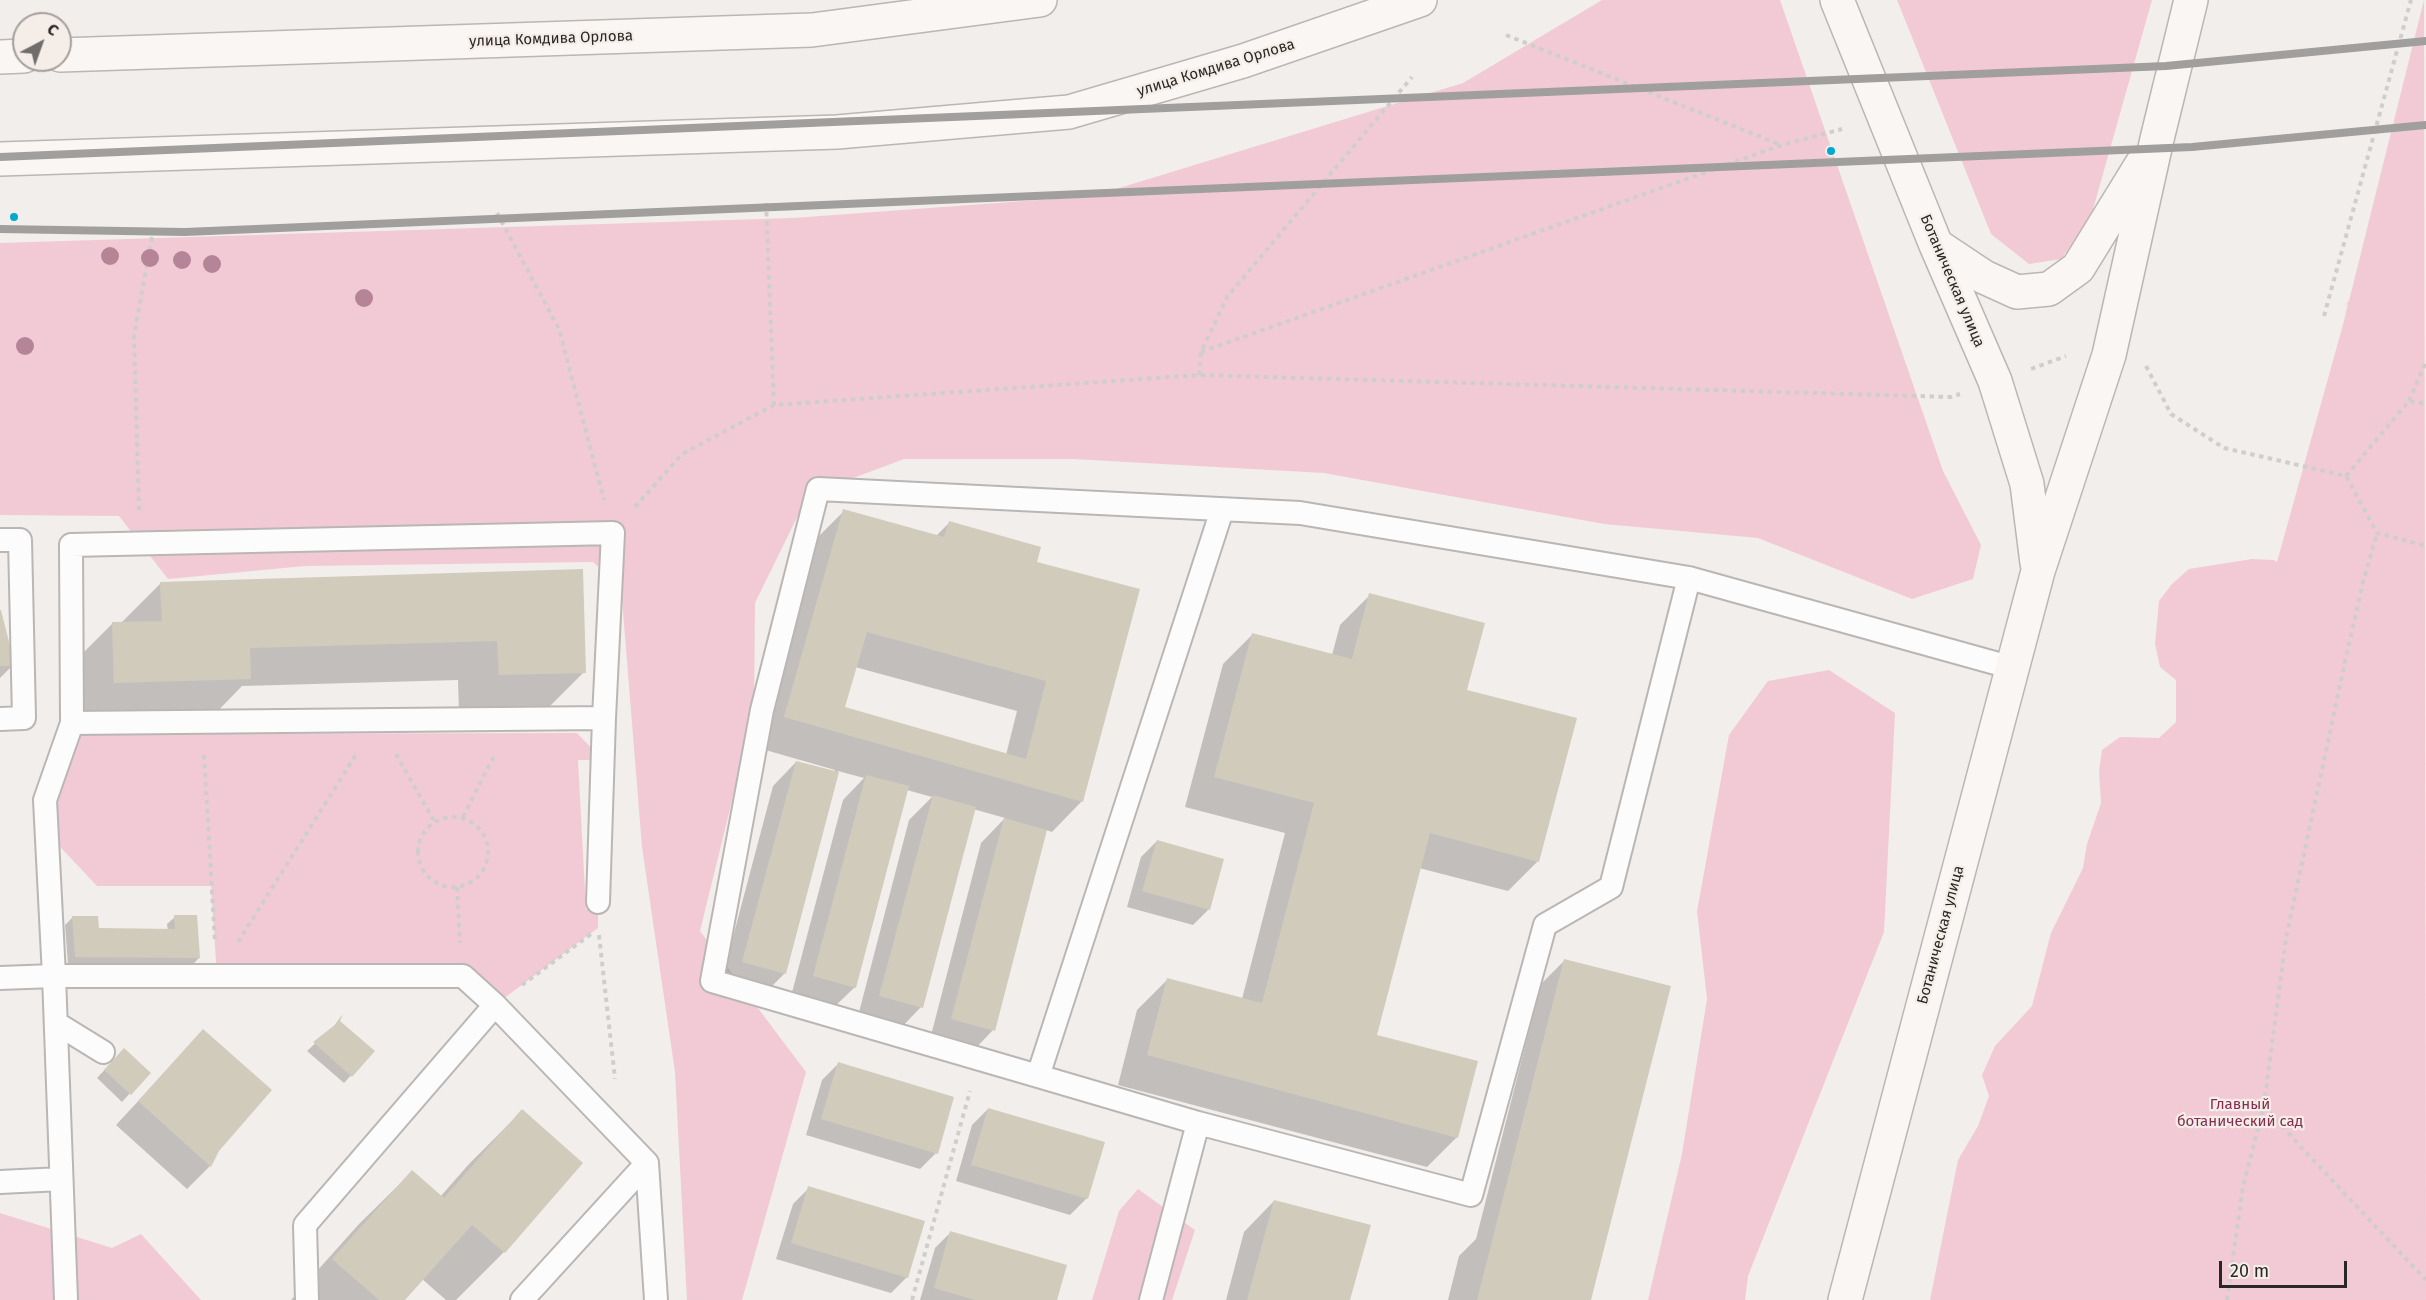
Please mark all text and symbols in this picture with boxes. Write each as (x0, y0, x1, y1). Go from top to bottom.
north arrow (12, 12, 72, 72)
text: С (43, 19, 63, 40)
street label: улица Комдива Орлова (469, 27, 633, 51)
street label: улица Комдива Орлова (1135, 35, 1297, 101)
unlabelled marker (1825, 145, 1837, 157)
unlabelled marker (8, 211, 20, 223)
street label: Ботаническая улица (1916, 212, 1988, 350)
street label: Ботаническая улица (1914, 864, 1968, 1006)
park label: Главный ботанический сад (2177, 1096, 2303, 1131)
scale bar (2222, 1249, 2350, 1287)
text: 20 m (2230, 1260, 2269, 1282)

